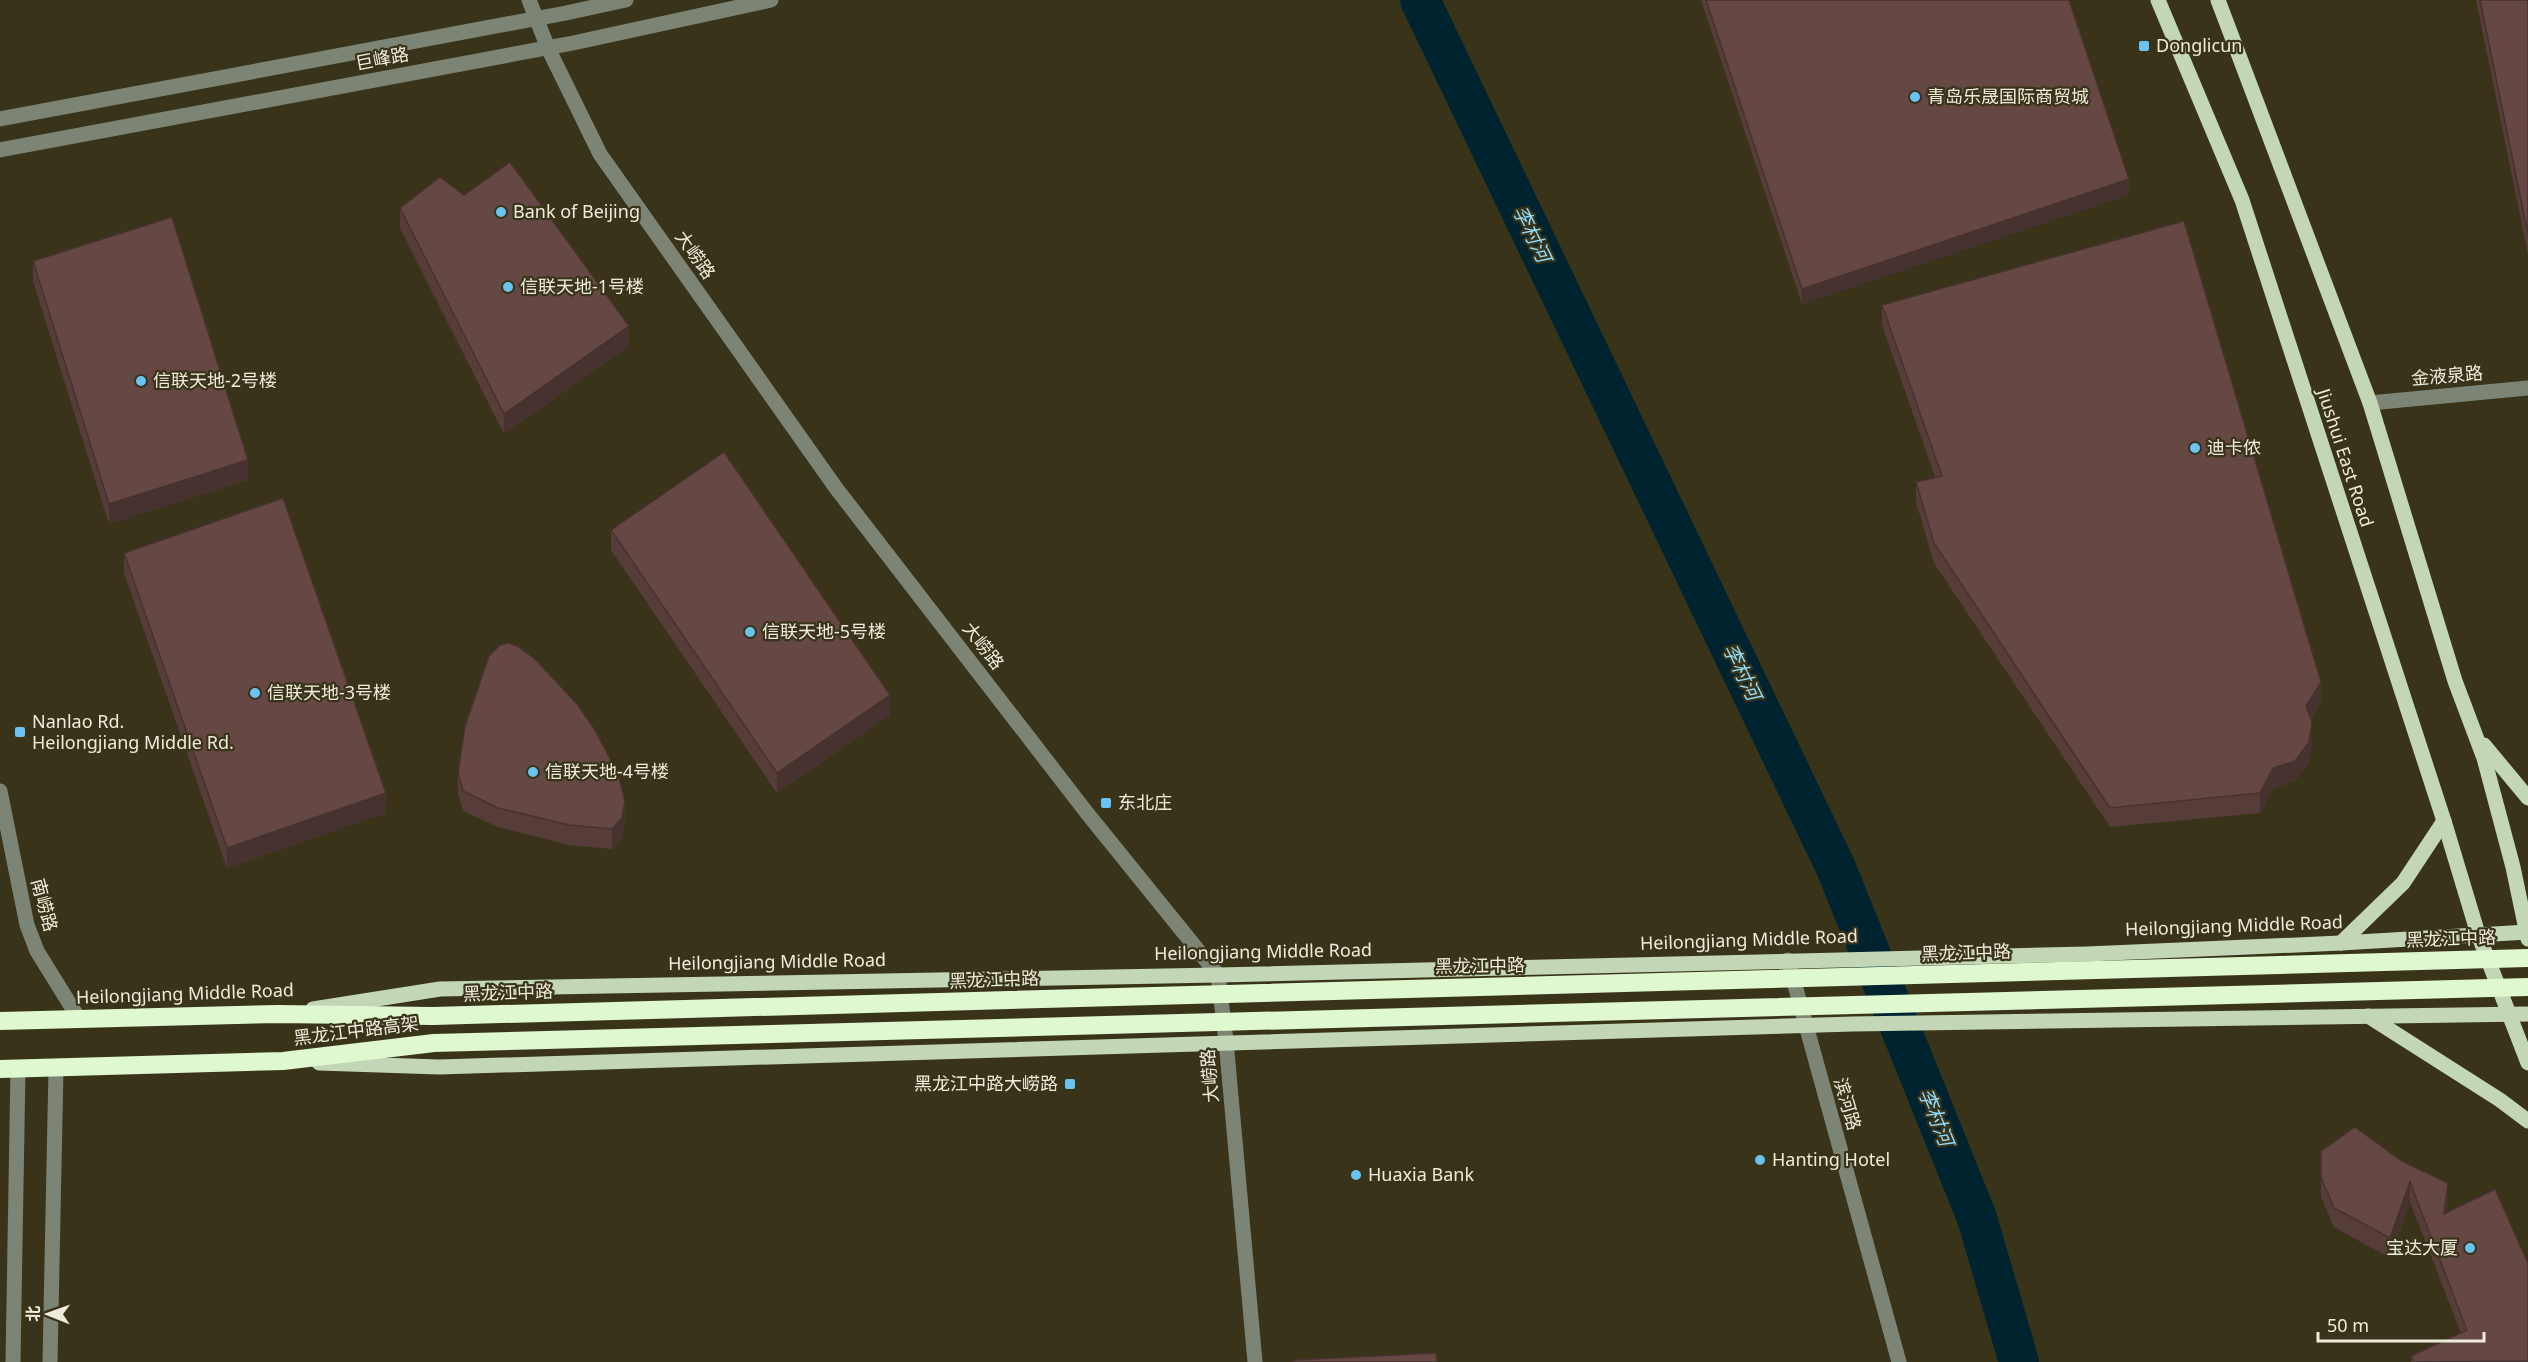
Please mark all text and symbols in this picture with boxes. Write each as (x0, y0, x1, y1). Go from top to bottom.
place label: Donglicun (2156, 33, 2242, 57)
marker: Donglicun (2137, 39, 2151, 53)
street label: 巨峰路 (353, 41, 411, 75)
place label: 青岛乐晟国际商贸城 (1927, 84, 2089, 108)
marker: 青岛乐晟国际商贸城 (1908, 90, 1922, 104)
place label: Bank of Beijing (513, 199, 640, 223)
water label: 李村河 (1507, 201, 1559, 270)
marker: Bank of Beijing (494, 205, 508, 219)
street label: 大崂路 (671, 225, 721, 283)
place label: 信联天地-1号楼 (520, 274, 644, 298)
marker: 信联天地-1号楼 (501, 280, 515, 294)
street label: 金液泉路 (2410, 360, 2484, 390)
place label: 信联天地-2号楼 (153, 368, 277, 392)
marker: 信联天地-2号楼 (134, 374, 148, 388)
street label: Jiushui East Road (2312, 384, 2380, 530)
place label: 迪卡侬 (2207, 435, 2261, 459)
marker: 迪卡侬 (2188, 441, 2202, 455)
street label: 大崂路 (958, 617, 1010, 674)
place label: 信联天地-5号楼 (762, 619, 886, 643)
marker: 信联天地-5号楼 (743, 625, 757, 639)
water label: 李村河 (1717, 639, 1769, 708)
place label: 信联天地-3号楼 (267, 680, 391, 704)
marker: 信联天地-3号楼 (248, 686, 262, 700)
place label: Nanlao Rd. Heilongjiang Middle Rd. (32, 709, 234, 754)
marker: Nanlao Rd. Heilongjiang Middle Rd. (13, 725, 27, 739)
place label: 信联天地-4号楼 (545, 759, 669, 783)
marker: 信联天地-4号楼 (526, 765, 540, 779)
place label: 东北庄 (1118, 790, 1172, 814)
marker: 东北庄 (1099, 796, 1113, 810)
street label: 南崂路 (26, 876, 64, 934)
street label: Heilongjiang Middle Road (2125, 909, 2343, 941)
street label: Heilongjiang Middle Road (1640, 923, 1858, 955)
street label: 黑龙江中路 (2406, 924, 2496, 952)
street label: Heilongjiang Middle Road (1154, 937, 1372, 965)
street label: 黑龙江中路 (1921, 938, 2011, 966)
street label: Heilongjiang Middle Road (668, 947, 886, 975)
street label: 黑龙江中路 (1435, 952, 1525, 978)
street label: 黑龙江中路 (949, 965, 1039, 993)
street label: Heilongjiang Middle Road (76, 977, 294, 1009)
street label: 黑龙江中路 (463, 978, 553, 1006)
street label: 黑龙江中路高架 (292, 1010, 420, 1050)
street label: 大崂路 (1195, 1048, 1223, 1104)
place label: 黑龙江中路大崂路 (914, 1071, 1058, 1095)
street label: 滨河路 (1829, 1074, 1867, 1133)
marker: 黑龙江中路大崂路 (1063, 1077, 1077, 1091)
water label: 李村河 (1913, 1084, 1962, 1153)
place label: Hanting Hotel (1772, 1147, 1890, 1171)
marker: Hanting Hotel (1753, 1153, 1767, 1167)
place label: Huaxia Bank (1368, 1162, 1474, 1186)
marker: Huaxia Bank (1349, 1168, 1363, 1182)
place label: 宝达大厦 (2386, 1235, 2458, 1259)
marker: 宝达大厦 (2463, 1241, 2477, 1255)
north arrow (18, 1284, 78, 1344)
scale bar (2318, 1305, 2484, 1343)
text: 北 (22, 1306, 44, 1322)
text: 50 m (2327, 1313, 2369, 1337)

